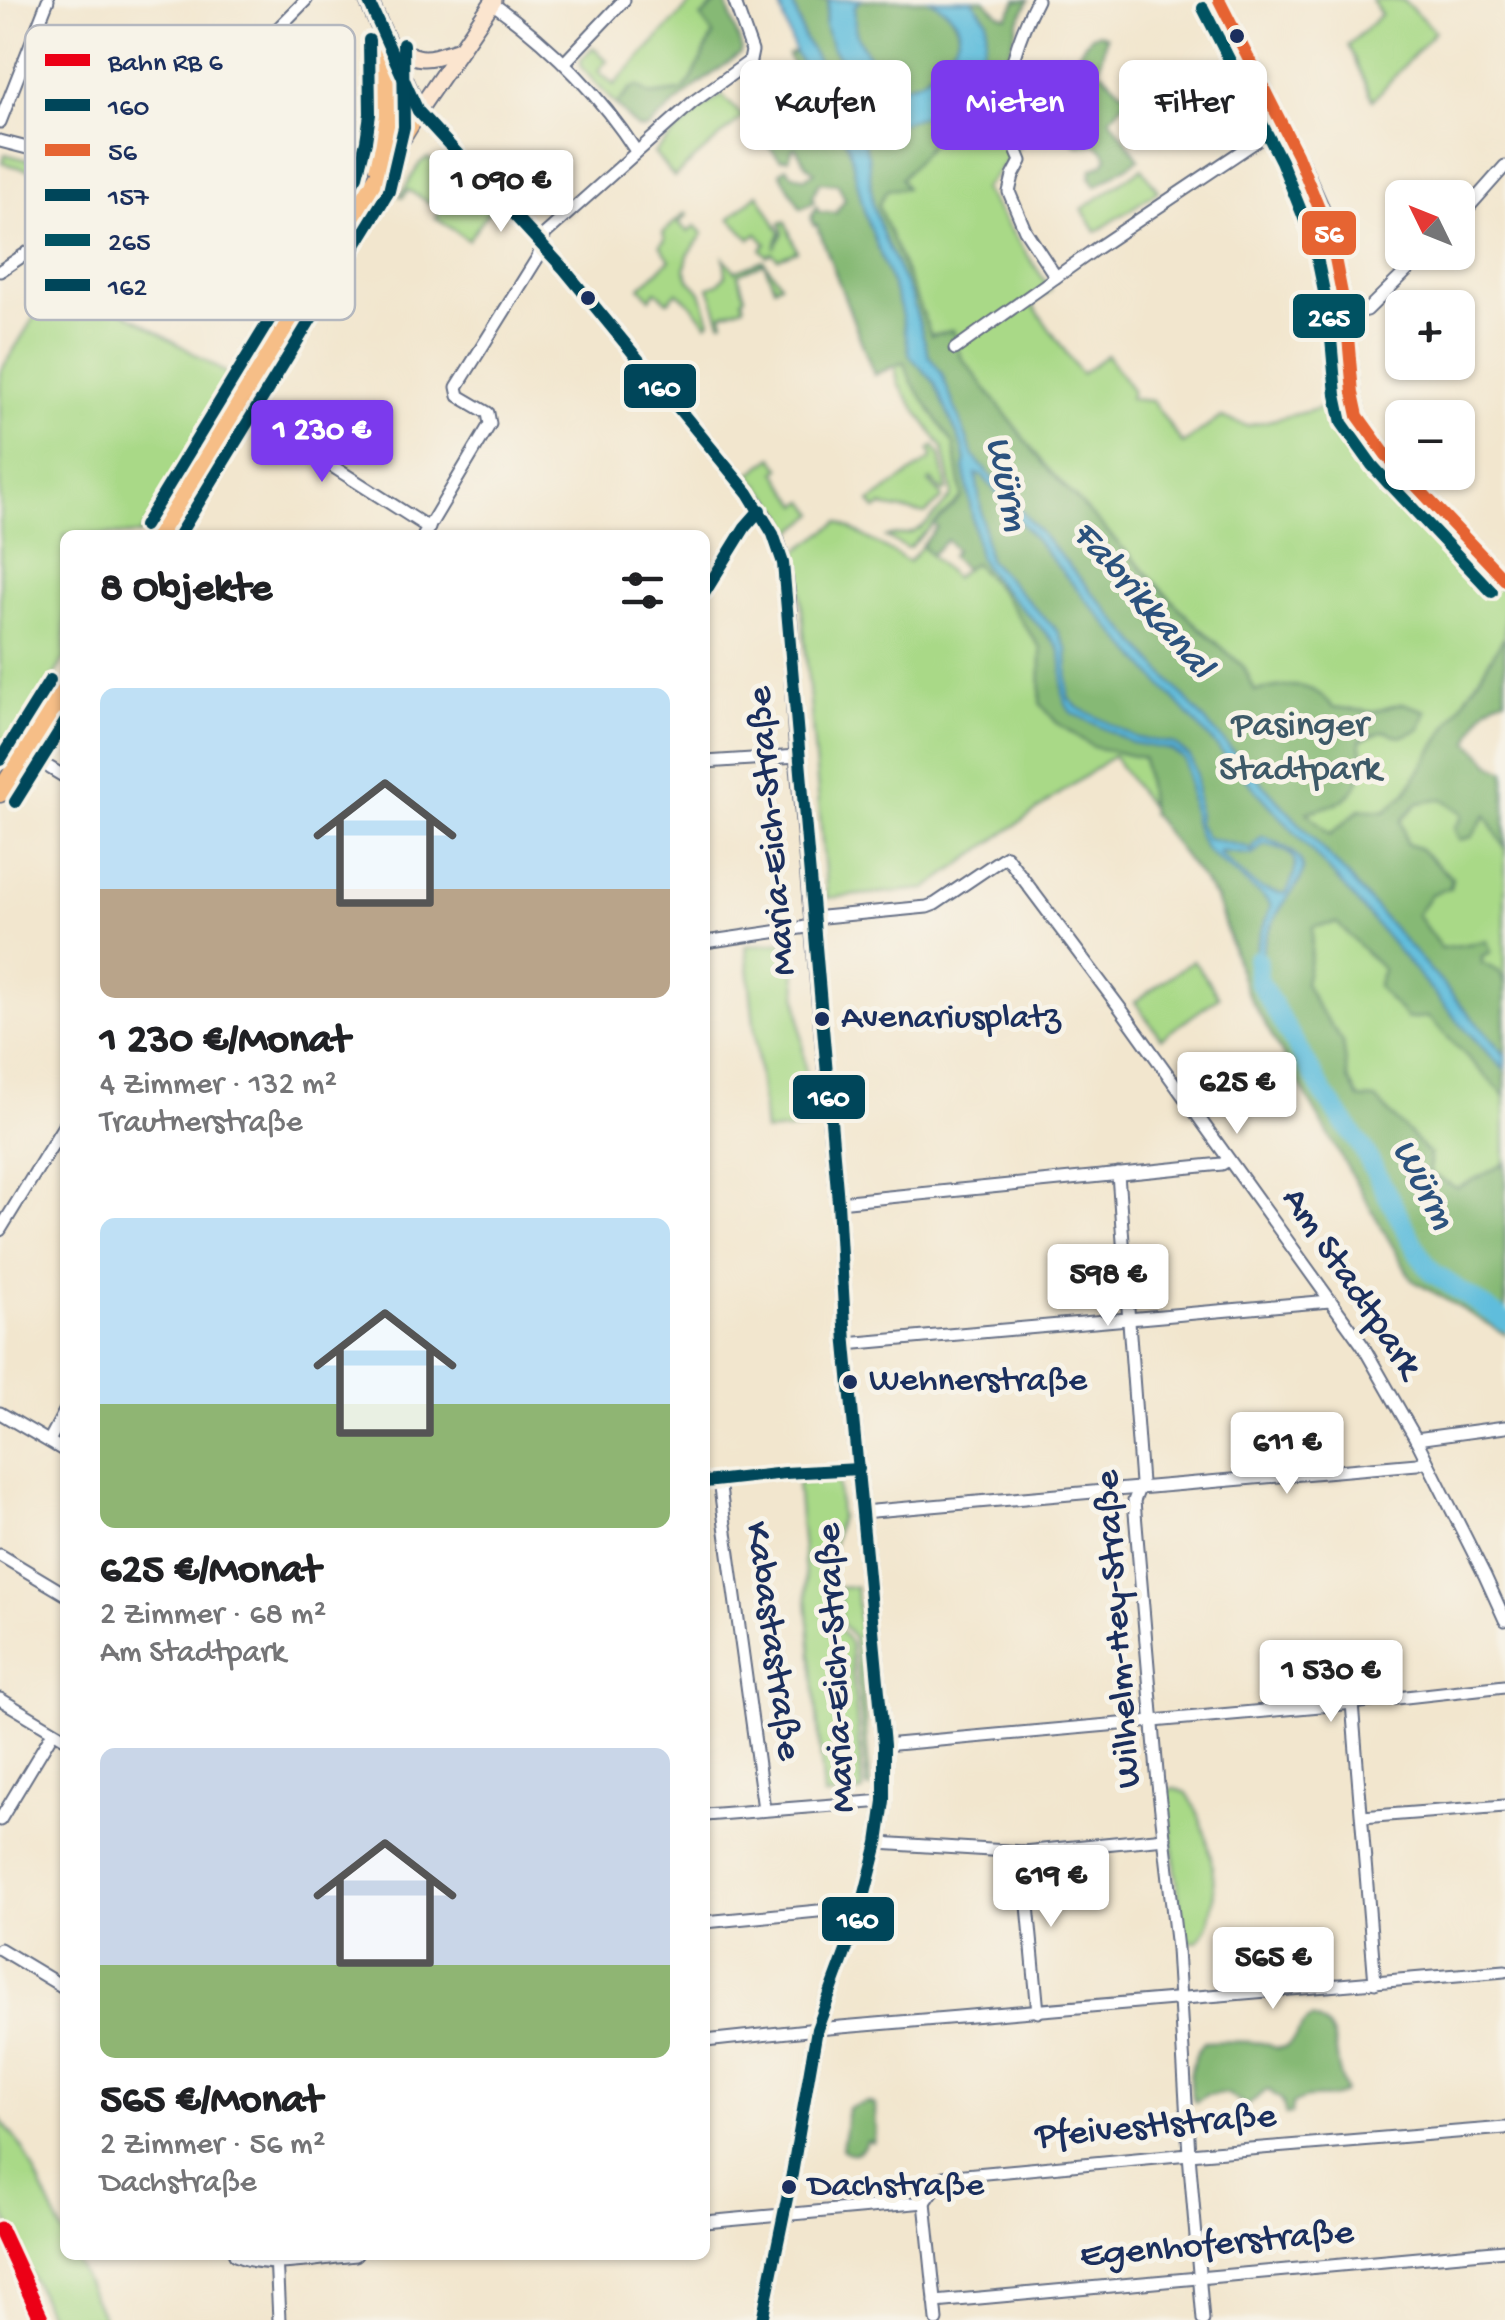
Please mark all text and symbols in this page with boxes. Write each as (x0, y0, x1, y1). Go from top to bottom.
legend (25, 25, 355, 320)
unlabelled marker (1227, 26, 1247, 46)
text: Bahn RB 6 (107, 48, 223, 81)
chip: Kaufen (740, 60, 911, 150)
chip: Mieten (931, 60, 1099, 150)
chip: Filter (1119, 60, 1267, 150)
text: 160 (107, 93, 149, 126)
text: 56 (108, 138, 138, 171)
pin: 1 090 € (409, 150, 593, 235)
text: 1 090 € (451, 163, 551, 201)
north arrow (1385, 180, 1475, 270)
map controls (1385, 180, 1475, 490)
text: 157 (107, 183, 150, 216)
line badge: 56 (1300, 209, 1358, 257)
text: 56 (1315, 220, 1344, 253)
text: 265 (108, 228, 151, 261)
text: 162 (107, 273, 147, 306)
unlabelled marker (578, 288, 598, 308)
button: + (1385, 290, 1475, 380)
line badge: 265 (1291, 292, 1367, 340)
text: 265 (1308, 304, 1351, 337)
line badge: 160 (622, 362, 698, 410)
text: 160 (638, 374, 681, 407)
pin: 1 230 € (230, 400, 414, 485)
button: − (1385, 400, 1475, 490)
text: 1 230 € (273, 413, 371, 451)
water label: Würm (972, 432, 1038, 536)
water label: Fabrikkanal (1059, 512, 1224, 691)
icon: filters (615, 563, 670, 618)
text: 8 Objekte (100, 566, 272, 615)
street label: Maria-Eich-Straße (739, 684, 809, 977)
park label: Pasinger Stadtpark (1219, 705, 1384, 793)
icon: home (295, 753, 475, 933)
place label: Avenariusplatz (841, 998, 1062, 1041)
marker: Avenariusplatz (812, 1009, 832, 1029)
text: 1 230 €/Monat (100, 1018, 350, 1067)
pin: 625 € (1167, 1052, 1307, 1137)
text: 625 € (1199, 1065, 1275, 1103)
text: 4 Zimmer · 132 m² (100, 1067, 337, 1105)
line badge: 160 (791, 1073, 867, 1121)
text: 160 (807, 1084, 850, 1117)
text: Trautnerstraße (100, 1105, 302, 1143)
water label: Würm (1379, 1132, 1465, 1239)
street label: Am Stadtpark (1270, 1180, 1432, 1390)
pin: 598 € (1038, 1244, 1178, 1329)
text: 598 € (1069, 1257, 1147, 1295)
icon: home (295, 1283, 475, 1463)
place label: Wehnerstraße (869, 1361, 1088, 1404)
marker: Wehnerstraße (840, 1372, 860, 1392)
pin: 611 € (1217, 1412, 1357, 1497)
text: 611 € (1253, 1425, 1321, 1463)
street label: Wilhelm-Hey-Straße (1087, 1468, 1153, 1789)
street label: Kabastastraße (732, 1519, 810, 1764)
street label: Maria-Eich-Straße (808, 1522, 868, 1814)
text: 625 €/Monat (100, 1548, 320, 1597)
text: 2 Zimmer · 68 m² (100, 1597, 326, 1635)
text: Am Stadtpark (100, 1635, 286, 1673)
pin: 1 530 € (1239, 1640, 1423, 1725)
text: 1 530 € (1282, 1653, 1380, 1691)
icon: home (295, 1813, 475, 1993)
pin: 619 € (981, 1845, 1121, 1930)
text: 619 € (1015, 1858, 1087, 1896)
line badge: 160 (820, 1895, 896, 1943)
text: 160 (836, 1906, 879, 1939)
pin: 565 € (1203, 1927, 1343, 2012)
text: 565 € (1235, 1940, 1311, 1978)
text: 565 €/Monat (100, 2078, 322, 2127)
street label: Pfeivestlstraße (1033, 2096, 1279, 2161)
text: 2 Zimmer · 56 m² (100, 2127, 325, 2165)
text: Dachstraße (100, 2165, 257, 2203)
place label: Dachstraße (806, 2166, 985, 2209)
marker: Dachstraße (779, 2177, 799, 2197)
street label: Egenhoferstraße (1078, 2212, 1356, 2280)

